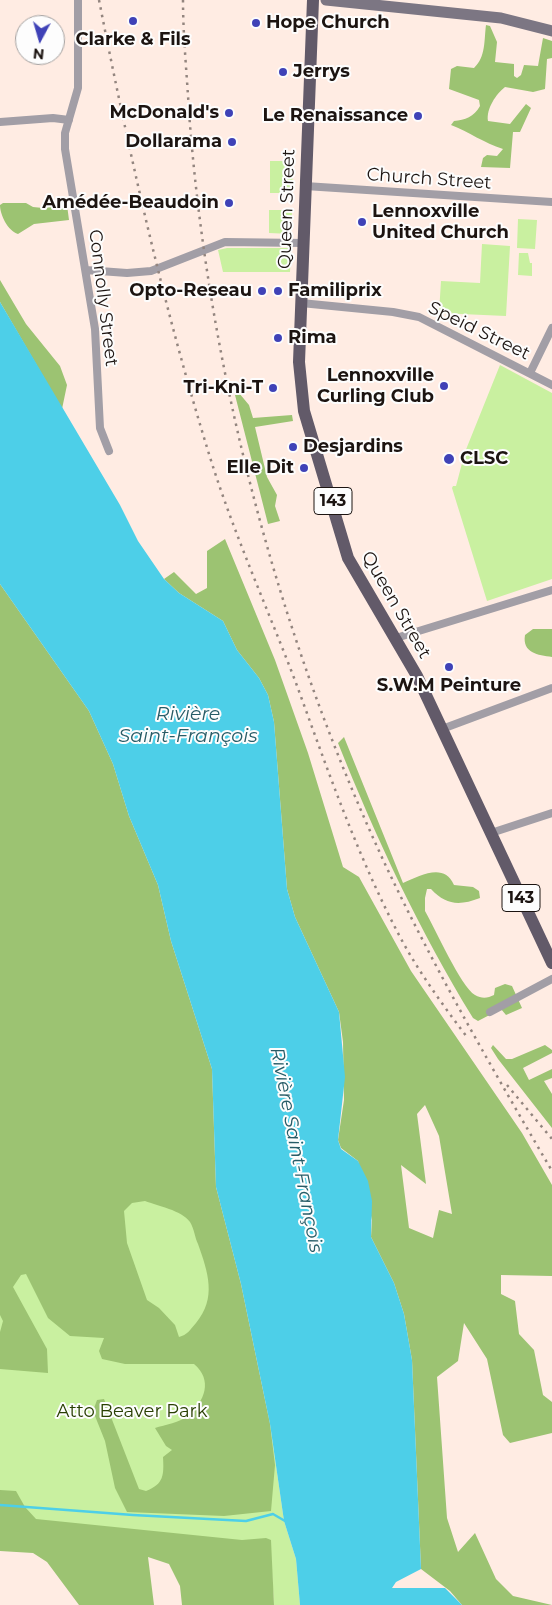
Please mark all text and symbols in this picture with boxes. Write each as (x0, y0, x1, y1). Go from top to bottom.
place label: Hope Church (266, 12, 390, 34)
north arrow (15, 15, 65, 65)
marker: Clarke & Fils (127, 15, 139, 27)
marker: Hope Church (250, 17, 262, 29)
place label: Clarke & Fils (75, 29, 191, 51)
text: N (32, 44, 45, 63)
place label: Jerrys (293, 61, 350, 83)
marker: Jerrys (277, 66, 289, 78)
place label: McDonald's (109, 102, 219, 124)
place label: Le Renaissance (263, 105, 408, 127)
marker: McDonald's (223, 107, 235, 119)
marker: Le Renaissance (412, 110, 424, 122)
place label: Dollarama (125, 131, 222, 153)
marker: Dollarama (226, 136, 238, 148)
street label: Queen Street (274, 149, 300, 269)
street label: Church Street (366, 164, 492, 194)
place label: Amédée-Beaudoin (42, 192, 219, 214)
marker: Amédée-Beaudoin (223, 197, 235, 209)
place label: Lennoxville United Church (372, 201, 509, 243)
marker: Lennoxville United Church (356, 216, 368, 228)
street label: Connolly Street (84, 228, 122, 368)
place label: Opto-Reseau (129, 280, 252, 302)
place label: Familiprix (288, 280, 382, 302)
marker: Opto-Reseau (256, 285, 268, 297)
marker: Familiprix (272, 285, 284, 297)
street label: Speid Street (425, 297, 533, 365)
place label: Rima (288, 327, 337, 349)
marker: Rima (272, 332, 284, 344)
place label: Lennoxville Curling Club (317, 365, 434, 408)
place label: Tri-Kni-T (184, 377, 263, 399)
marker: Lennoxville Curling Club (438, 380, 450, 392)
marker: Tri-Kni-T (267, 382, 279, 394)
place label: Desjardins (303, 436, 403, 458)
marker: Desjardins (287, 441, 299, 453)
place label: CLSC (460, 448, 508, 470)
marker: CLSC (442, 452, 456, 466)
place label: Elle Dit (227, 457, 294, 479)
marker: Elle Dit (298, 462, 310, 474)
road number: 143 (314, 488, 352, 514)
street label: Queen Street (357, 548, 435, 662)
marker: S.W.M Peinture (443, 661, 455, 673)
place label: S.W.M Peinture (377, 675, 521, 697)
water label: Rivière Saint-François (118, 703, 258, 747)
road number: 143 (502, 884, 540, 911)
water label: Rivière Saint-François (265, 1045, 327, 1255)
park label: Atto Beaver Park (57, 1401, 207, 1423)

